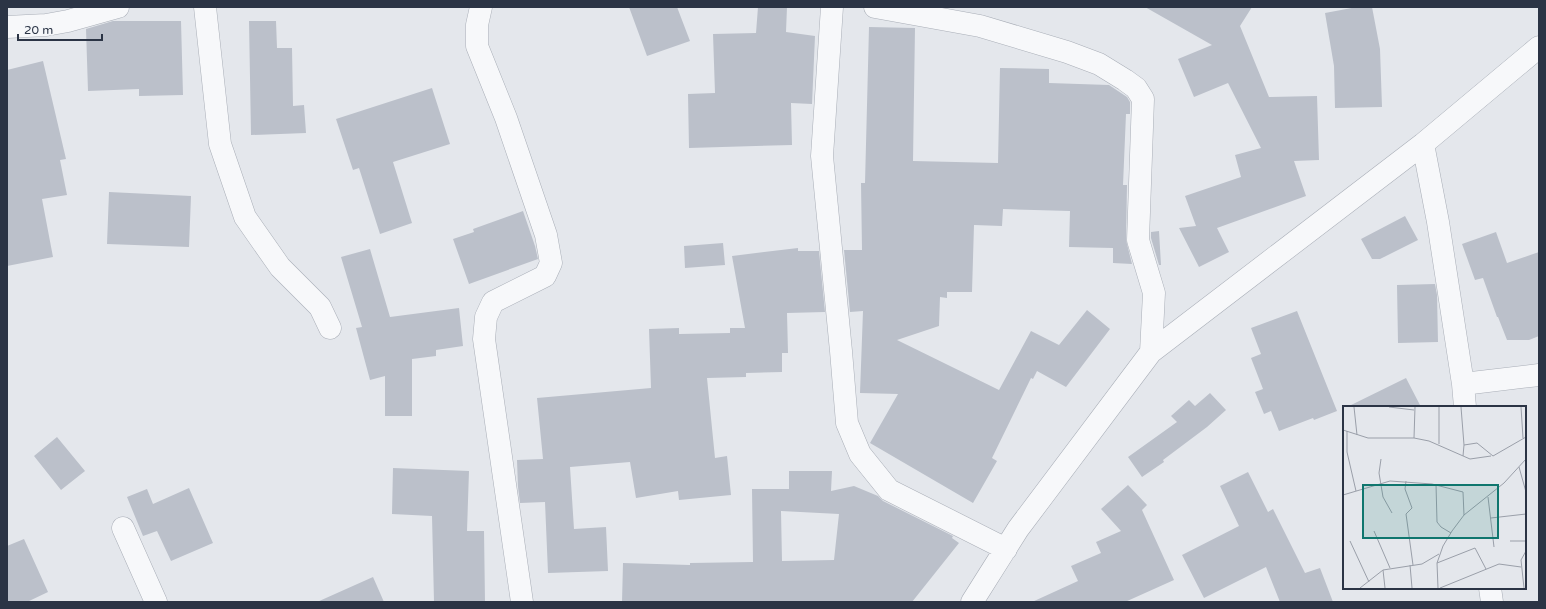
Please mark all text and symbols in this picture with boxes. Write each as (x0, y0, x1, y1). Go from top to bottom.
scale bar (18, 16, 102, 42)
text: 20 m (24, 23, 53, 37)
inset map (1343, 406, 1526, 589)

